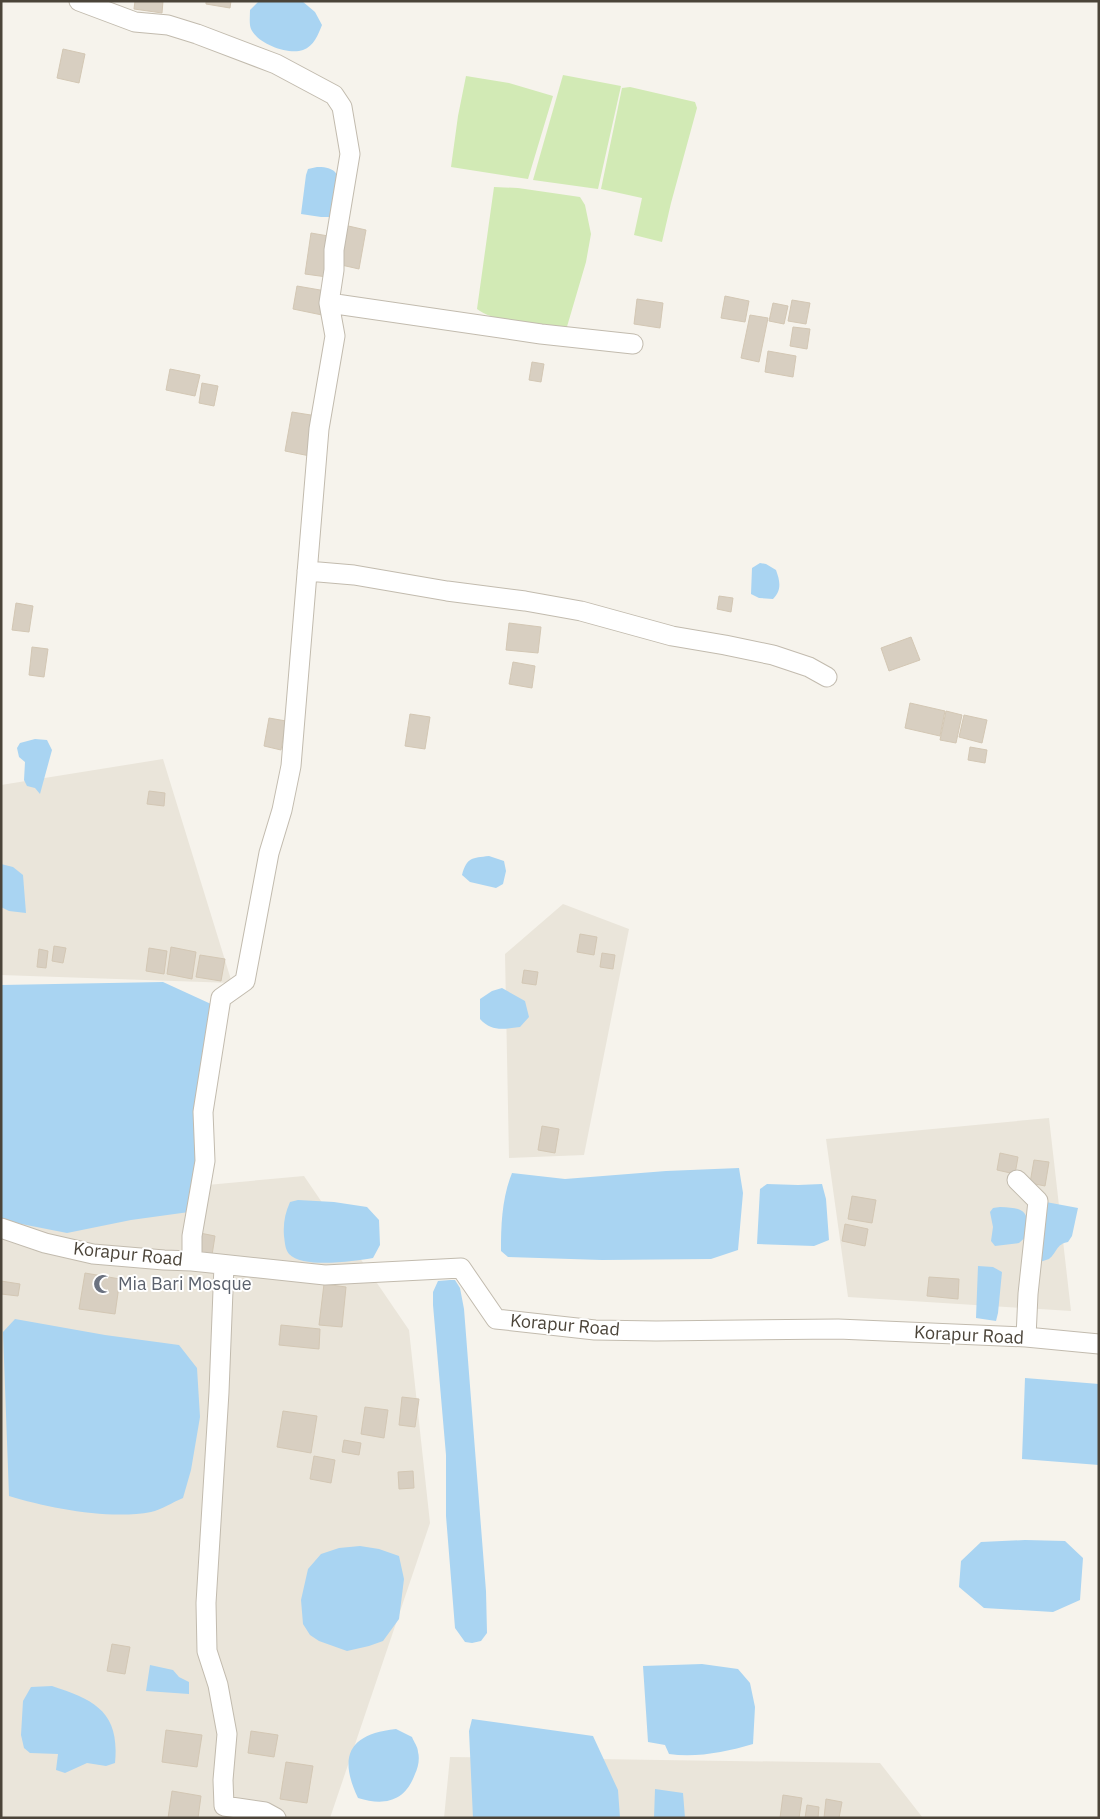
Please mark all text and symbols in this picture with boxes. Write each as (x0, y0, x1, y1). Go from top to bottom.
street label: Korapur Road (72, 1236, 184, 1271)
place label: Mia Bari Mosque (118, 1272, 252, 1295)
mosque icon: Mia Bari Mosque (92, 1273, 114, 1295)
street label: Korapur Road (509, 1308, 621, 1341)
street label: Korapur Road (913, 1320, 1025, 1349)

